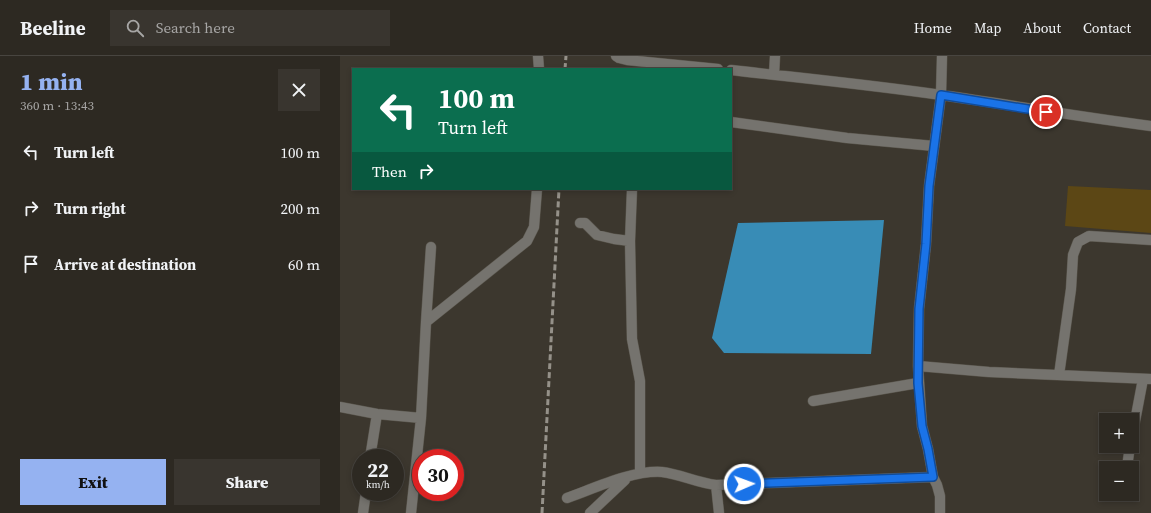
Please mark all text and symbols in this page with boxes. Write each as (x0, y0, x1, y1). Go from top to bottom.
search box (110, 10, 390, 46)
text: Beeline (20, 15, 86, 41)
icon: search (124, 17, 146, 39)
text: Search here (156, 17, 235, 38)
text: Home (914, 18, 952, 38)
text: Map (974, 18, 1001, 38)
text: About (1023, 18, 1061, 38)
text: Contact (1083, 18, 1131, 38)
text: 1 min (20, 65, 83, 98)
button: close (278, 69, 320, 111)
text: 100 m (438, 79, 515, 117)
icon: left (372, 84, 424, 136)
pin (1029, 95, 1063, 129)
text: 360 m · 13:43 (20, 97, 94, 114)
icon: arrive (1035, 101, 1057, 123)
text: Turn left (438, 115, 508, 140)
icon: left (20, 141, 42, 163)
text: Turn left (54, 142, 114, 163)
text: 100 m (280, 142, 320, 163)
icon: right (415, 160, 437, 182)
text: Then (372, 161, 407, 182)
icon: right (20, 197, 42, 219)
text: Turn right (54, 198, 126, 219)
text: 200 m (280, 198, 320, 219)
icon: arrive (20, 253, 42, 275)
text: Arrive at destination (54, 254, 196, 275)
text: 60 m (288, 254, 320, 275)
map controls (1099, 413, 1139, 501)
button: + (1099, 413, 1139, 453)
speed limit sign: 30 (412, 449, 464, 501)
text: 22 (367, 456, 389, 484)
button: Exit (20, 459, 166, 505)
button: Share (174, 459, 320, 505)
button: − (1099, 461, 1139, 501)
position arrow (723, 463, 765, 505)
text: km/h (366, 478, 390, 491)

